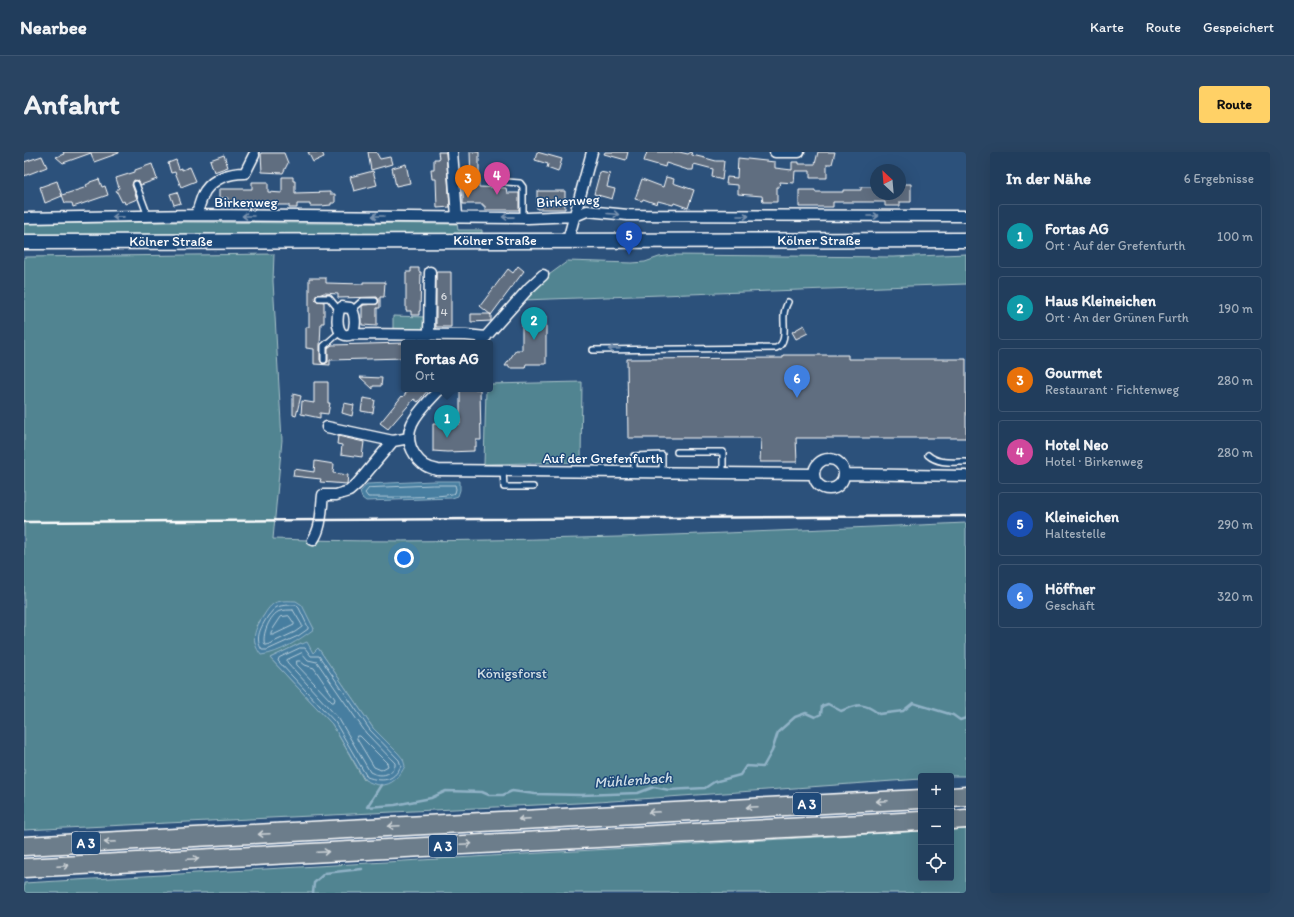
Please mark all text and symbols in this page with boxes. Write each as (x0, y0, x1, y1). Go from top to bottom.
text: Nearbee (20, 16, 87, 39)
text: Karte (1090, 19, 1124, 36)
text: Route (1146, 19, 1181, 36)
text: Gespeichert (1203, 19, 1274, 36)
button: Route (1199, 86, 1270, 123)
text: Anfahrt (24, 87, 119, 121)
pin: 4 (484, 162, 510, 195)
north arrow (870, 164, 906, 200)
pin: 3 (455, 165, 481, 198)
text: In der Nähe (1006, 168, 1091, 188)
text: 6 Ergebnisse (1184, 171, 1254, 186)
street label: Birkenweg (536, 191, 601, 211)
street label: Birkenweg (214, 194, 279, 211)
one-way arrow (606, 210, 619, 217)
one-way arrow (242, 212, 255, 220)
one-way arrow (372, 212, 385, 220)
one-way arrow (736, 212, 749, 220)
one-way arrow (866, 212, 879, 220)
one-way arrow (112, 213, 125, 221)
one-way arrow (502, 213, 515, 221)
text: Fortas AG (1045, 220, 1109, 238)
pin: 5 (616, 222, 642, 255)
text: 1 (1017, 229, 1023, 244)
text: 100 m (1217, 229, 1253, 244)
street label: Kölner Straße (453, 232, 537, 249)
street label: Kölner Straße (777, 232, 861, 249)
street label: Kölner Straße (129, 233, 213, 250)
text: Ort · Auf der Grefenfurth (1045, 238, 1186, 253)
house number: 6 (441, 289, 447, 303)
text: Haus Kleineichen (1045, 292, 1156, 310)
text: 2 (1017, 301, 1023, 316)
text: 190 m (1218, 301, 1253, 316)
house number: 4 (440, 305, 448, 319)
pin: 2 (521, 307, 547, 340)
text: Ort · An der Grünen Furth (1045, 310, 1189, 325)
popup (401, 340, 493, 392)
one-way arrow (608, 345, 621, 353)
text: Fortas AG (415, 350, 479, 368)
text: Gourmet (1045, 364, 1102, 382)
pin: 6 (784, 365, 810, 398)
text: Ort (415, 368, 435, 383)
text: 3 (1016, 373, 1024, 388)
text: 280 m (1217, 373, 1253, 388)
text: Restaurant · Fichtenweg (1045, 382, 1179, 397)
pin: 1 (434, 405, 460, 438)
text: Hotel Neo (1045, 436, 1108, 454)
text: 4 (1016, 445, 1024, 460)
text: 280 m (1217, 445, 1253, 460)
street label: Auf der Grefenfurth (543, 450, 664, 467)
text: Hotel · Birkenweg (1045, 454, 1143, 469)
text: Kleineichen (1045, 508, 1119, 526)
text: 5 (1017, 517, 1023, 532)
text: 290 m (1217, 517, 1253, 532)
text: Haltestelle (1045, 526, 1106, 541)
your location (394, 548, 414, 568)
text: Höffner (1045, 580, 1095, 598)
text: 6 (1017, 589, 1023, 604)
text: 320 m (1217, 589, 1253, 604)
text: Geschäft (1045, 598, 1095, 613)
park label: Königsforst (477, 665, 547, 682)
water label: Mühlenbach (593, 768, 673, 792)
map controls (918, 773, 954, 881)
button: + (918, 773, 954, 809)
road number: A 3 (793, 793, 821, 815)
one-way arrow (876, 797, 889, 804)
one-way arrow (746, 803, 759, 811)
one-way arrow (648, 809, 661, 816)
button: − (918, 809, 954, 845)
one-way arrow (518, 816, 531, 823)
one-way arrow (388, 823, 401, 830)
one-way arrow (258, 830, 271, 837)
road number: A 3 (72, 832, 100, 854)
road number: A 3 (429, 835, 457, 857)
one-way arrow (104, 838, 117, 845)
one-way arrow (459, 841, 472, 848)
button: locate (918, 845, 954, 881)
one-way arrow (316, 849, 329, 856)
one-way arrow (186, 856, 199, 863)
one-way arrow (56, 863, 69, 870)

